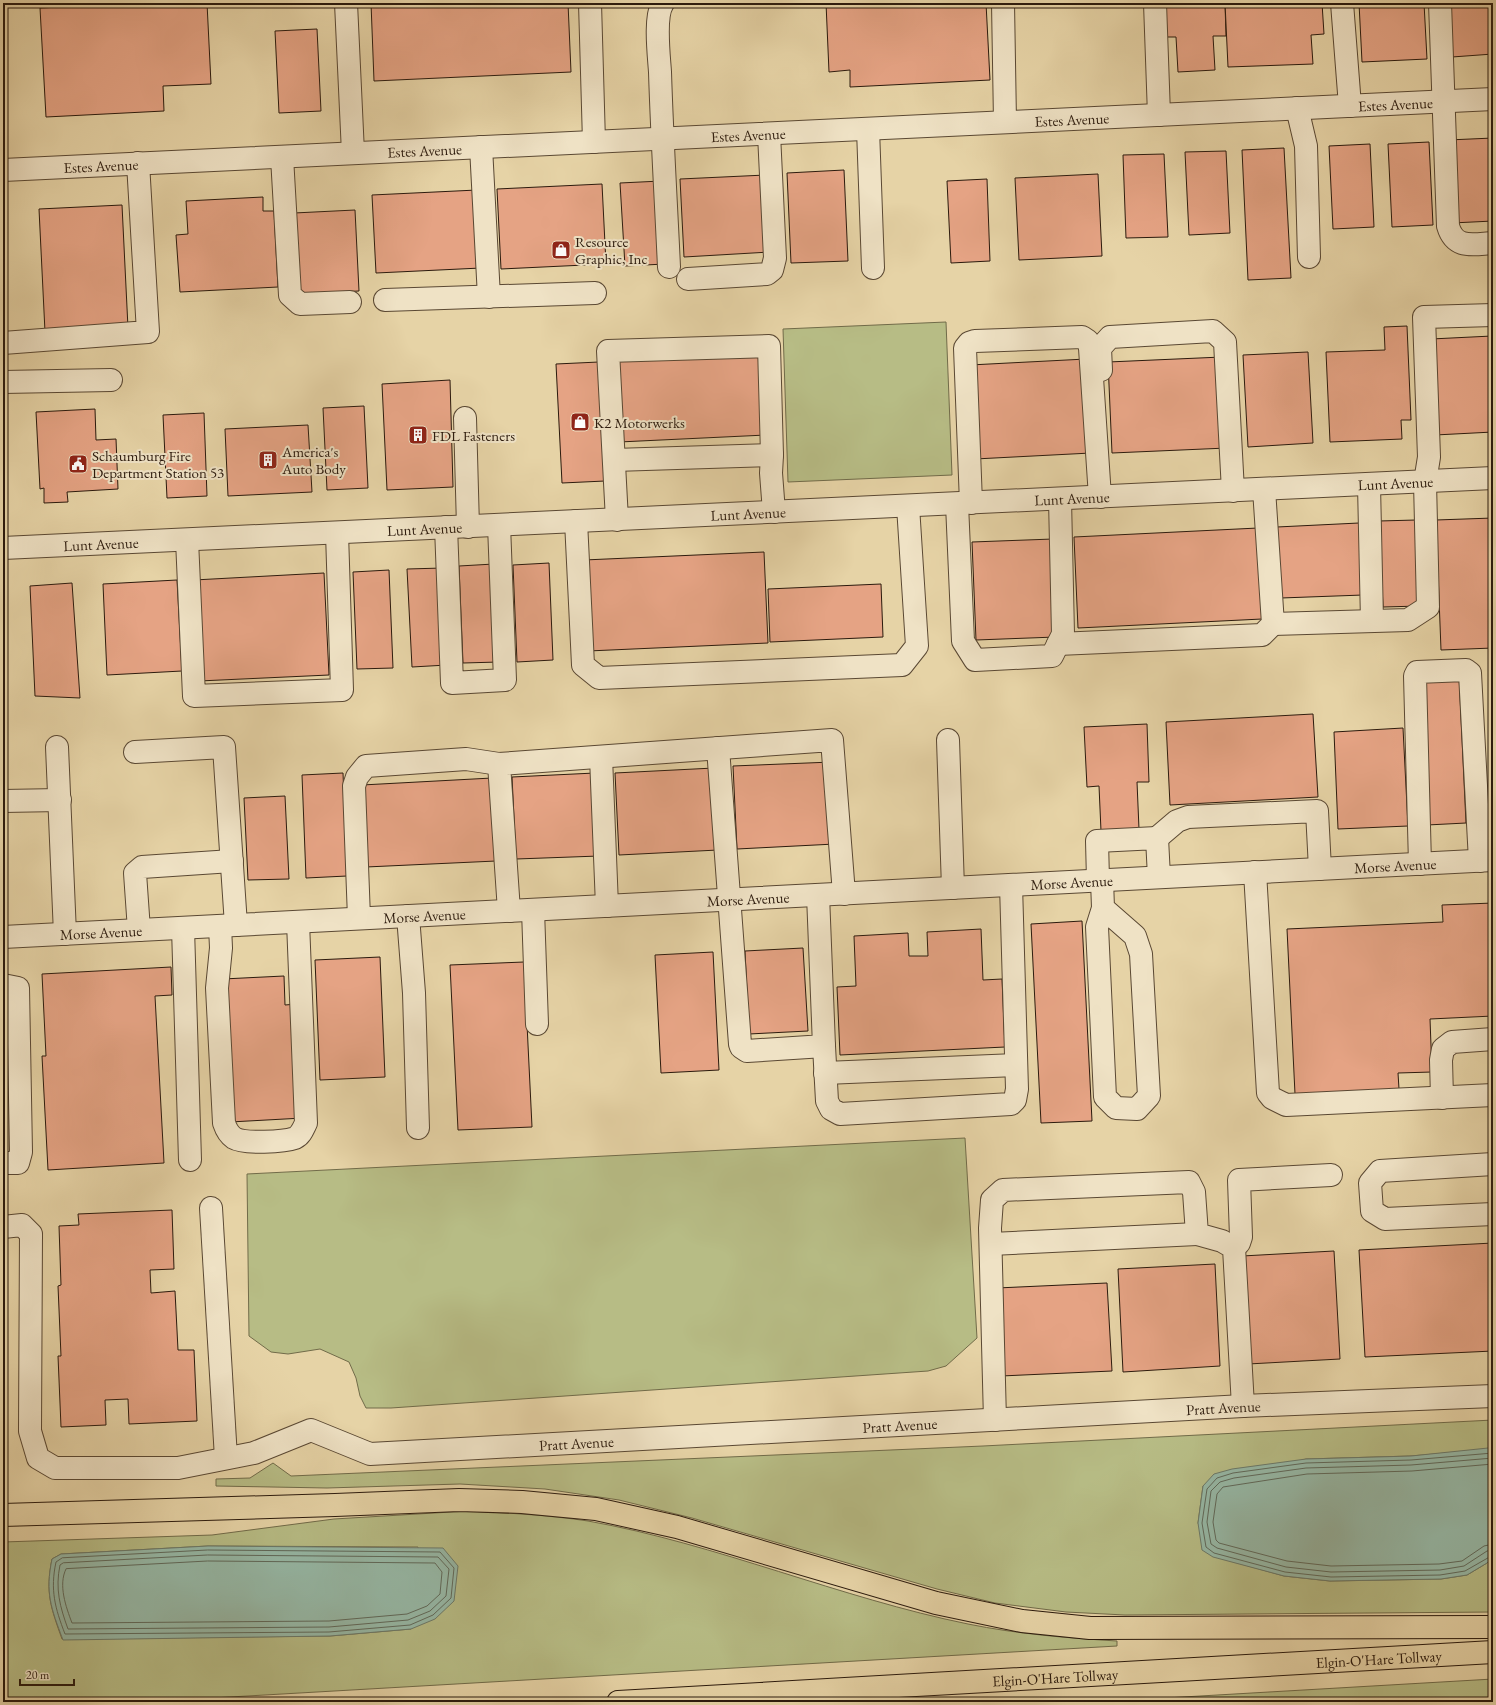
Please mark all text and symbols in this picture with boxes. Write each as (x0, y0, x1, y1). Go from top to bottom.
street label: Estes Avenue (1358, 92, 1433, 115)
street label: Estes Avenue (1034, 108, 1110, 130)
street label: Estes Avenue (710, 123, 786, 146)
street label: Estes Avenue (387, 139, 463, 161)
street label: Estes Avenue (63, 154, 139, 177)
place label: Resource Graphic, Inc (575, 232, 648, 268)
shop icon: Resource Graphic, Inc (550, 239, 572, 261)
shop icon: K2 Motorwerks (569, 411, 591, 433)
place label: K2 Motorwerks (594, 413, 685, 432)
building icon: FDL Fasteners (407, 424, 429, 446)
place label: FDL Fasteners (432, 426, 515, 445)
place label: America's Auto Body (281, 442, 346, 478)
place label: Schaumburg Fire Department Station 53 (92, 446, 224, 482)
building icon: America's Auto Body (257, 449, 279, 471)
public building icon: Schaumburg Fire Department Station 53 (67, 453, 89, 475)
street label: Lunt Avenue (1357, 471, 1434, 494)
street label: Lunt Avenue (1034, 487, 1110, 509)
street label: Lunt Avenue (710, 502, 786, 524)
street label: Lunt Avenue (386, 517, 463, 539)
street label: Lunt Avenue (63, 532, 139, 555)
street label: Morse Avenue (1353, 853, 1437, 877)
street label: Morse Avenue (1030, 870, 1113, 893)
street label: Morse Avenue (706, 887, 790, 910)
street label: Morse Avenue (383, 904, 466, 927)
street label: Morse Avenue (59, 920, 143, 944)
street label: Pratt Avenue (1185, 1396, 1261, 1419)
street label: Pratt Avenue (862, 1413, 938, 1436)
street label: Pratt Avenue (538, 1431, 614, 1454)
street label: Elgin-O'Hare Tollway (1315, 1645, 1443, 1672)
scale bar (20, 1661, 74, 1687)
street label: Elgin-O'Hare Tollway (992, 1664, 1119, 1690)
text: 20 m (26, 1667, 50, 1683)

